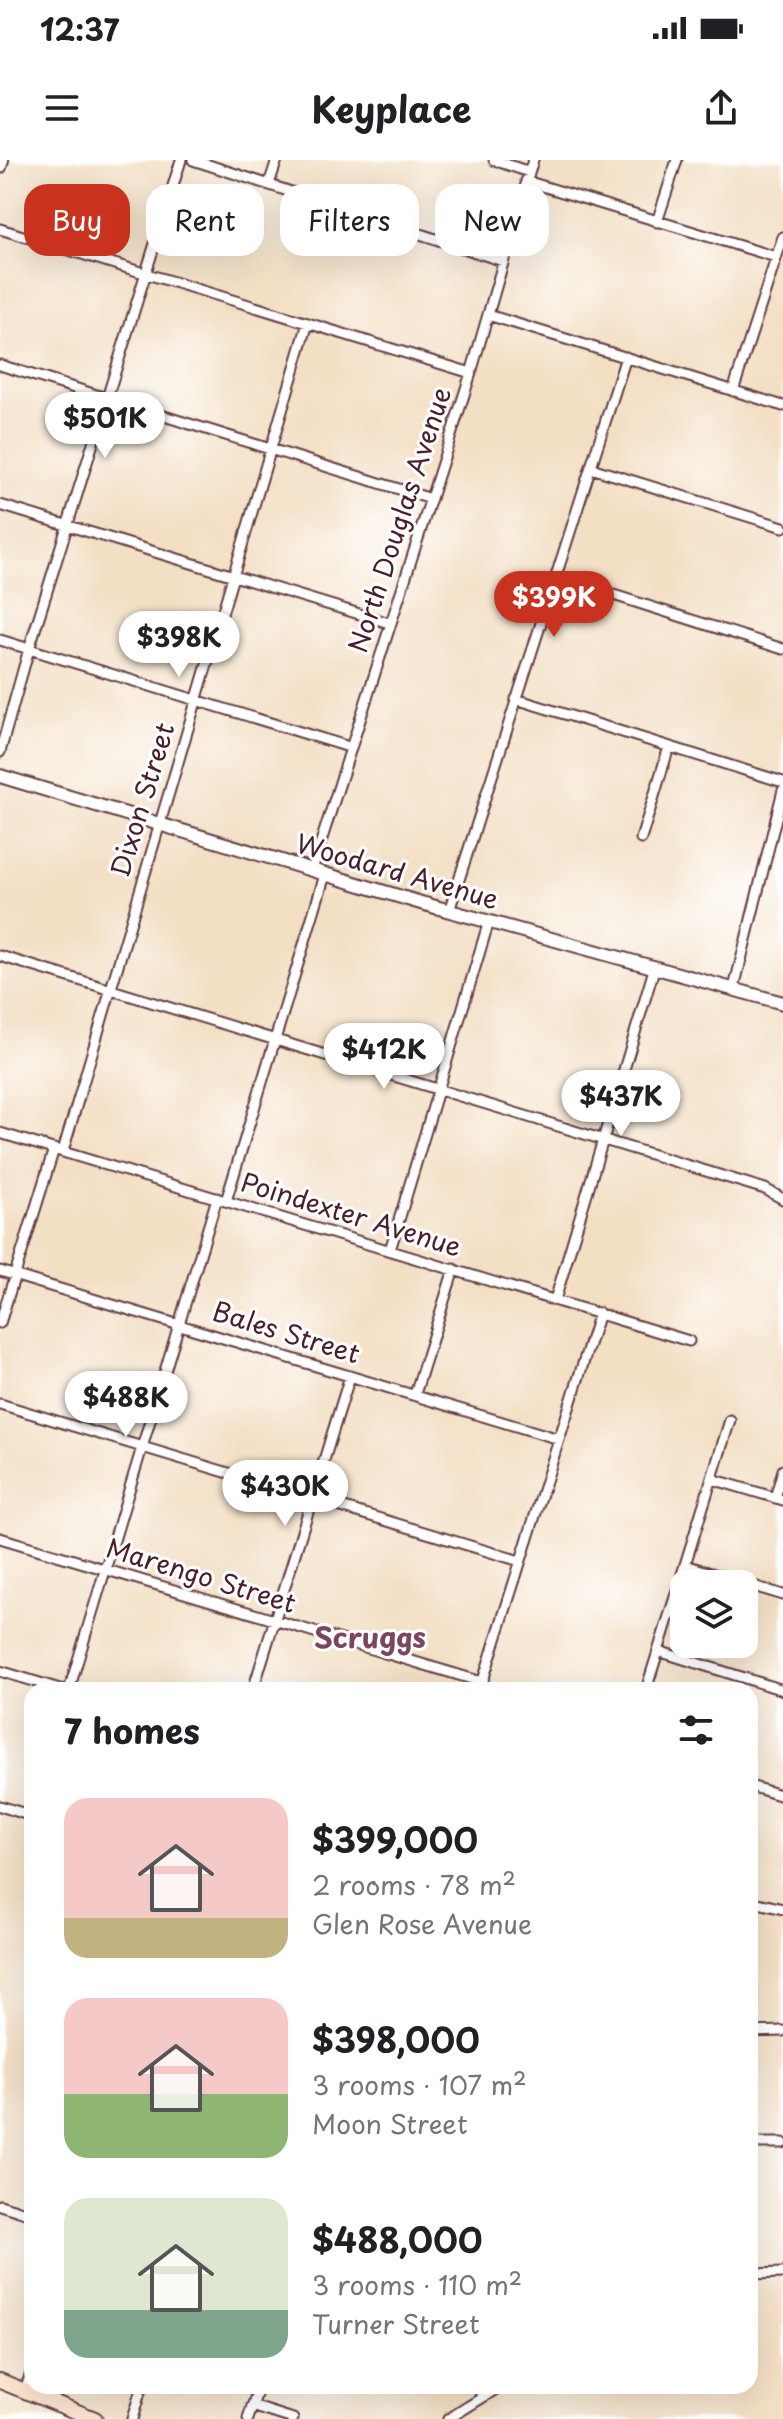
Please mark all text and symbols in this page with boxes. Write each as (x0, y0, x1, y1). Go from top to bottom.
text: 12:37 (40, 6, 119, 51)
text: Keyplace (311, 81, 472, 135)
icon: menu (40, 86, 84, 130)
icon: share (699, 86, 743, 130)
chip: Buy (24, 184, 130, 256)
chip: Rent (146, 184, 264, 256)
chip: Filters (280, 184, 419, 256)
chip: New (435, 184, 549, 256)
street label: North Douglas Avenue (337, 382, 460, 657)
pin: $501K (49, 392, 161, 460)
text: $501K (63, 398, 147, 437)
pin: $399K (498, 571, 610, 639)
text: $399K (512, 577, 596, 616)
pin: $398K (123, 611, 235, 679)
text: $398K (137, 617, 221, 656)
street label: Dixon Street (100, 718, 184, 881)
street label: Woodard Avenue (292, 823, 503, 918)
pin: $412K (328, 1023, 440, 1091)
text: $412K (342, 1029, 426, 1068)
pin: $437K (565, 1070, 677, 1138)
text: $437K (579, 1076, 663, 1115)
street label: Poindexter Avenue (236, 1161, 467, 1266)
street label: Bales Street (208, 1291, 365, 1372)
pin: $488K (70, 1371, 182, 1439)
text: $488K (83, 1377, 169, 1416)
pin: $430K (229, 1460, 341, 1528)
text: $430K (240, 1466, 330, 1505)
street label: Marengo Street (102, 1527, 301, 1622)
map controls (670, 1570, 758, 1658)
button: layers (670, 1570, 758, 1658)
district label: Scruggs (314, 1615, 426, 1658)
text: 7 homes (64, 1704, 200, 1756)
icon: filters (674, 1708, 718, 1752)
text: $399,000 (312, 1813, 478, 1865)
icon: home (128, 1830, 224, 1926)
text: 2 rooms · 78 m² (312, 1865, 516, 1904)
text: Glen Rose Avenue (312, 1904, 532, 1943)
text: $398,000 (312, 2013, 480, 2065)
icon: home (128, 2030, 224, 2126)
text: 3 rooms · 107 m² (312, 2065, 527, 2104)
text: Moon Street (312, 2104, 468, 2143)
text: $488,000 (312, 2213, 483, 2265)
icon: home (128, 2230, 224, 2326)
text: 3 rooms · 110 m² (312, 2265, 522, 2304)
text: Turner Street (312, 2304, 480, 2343)

